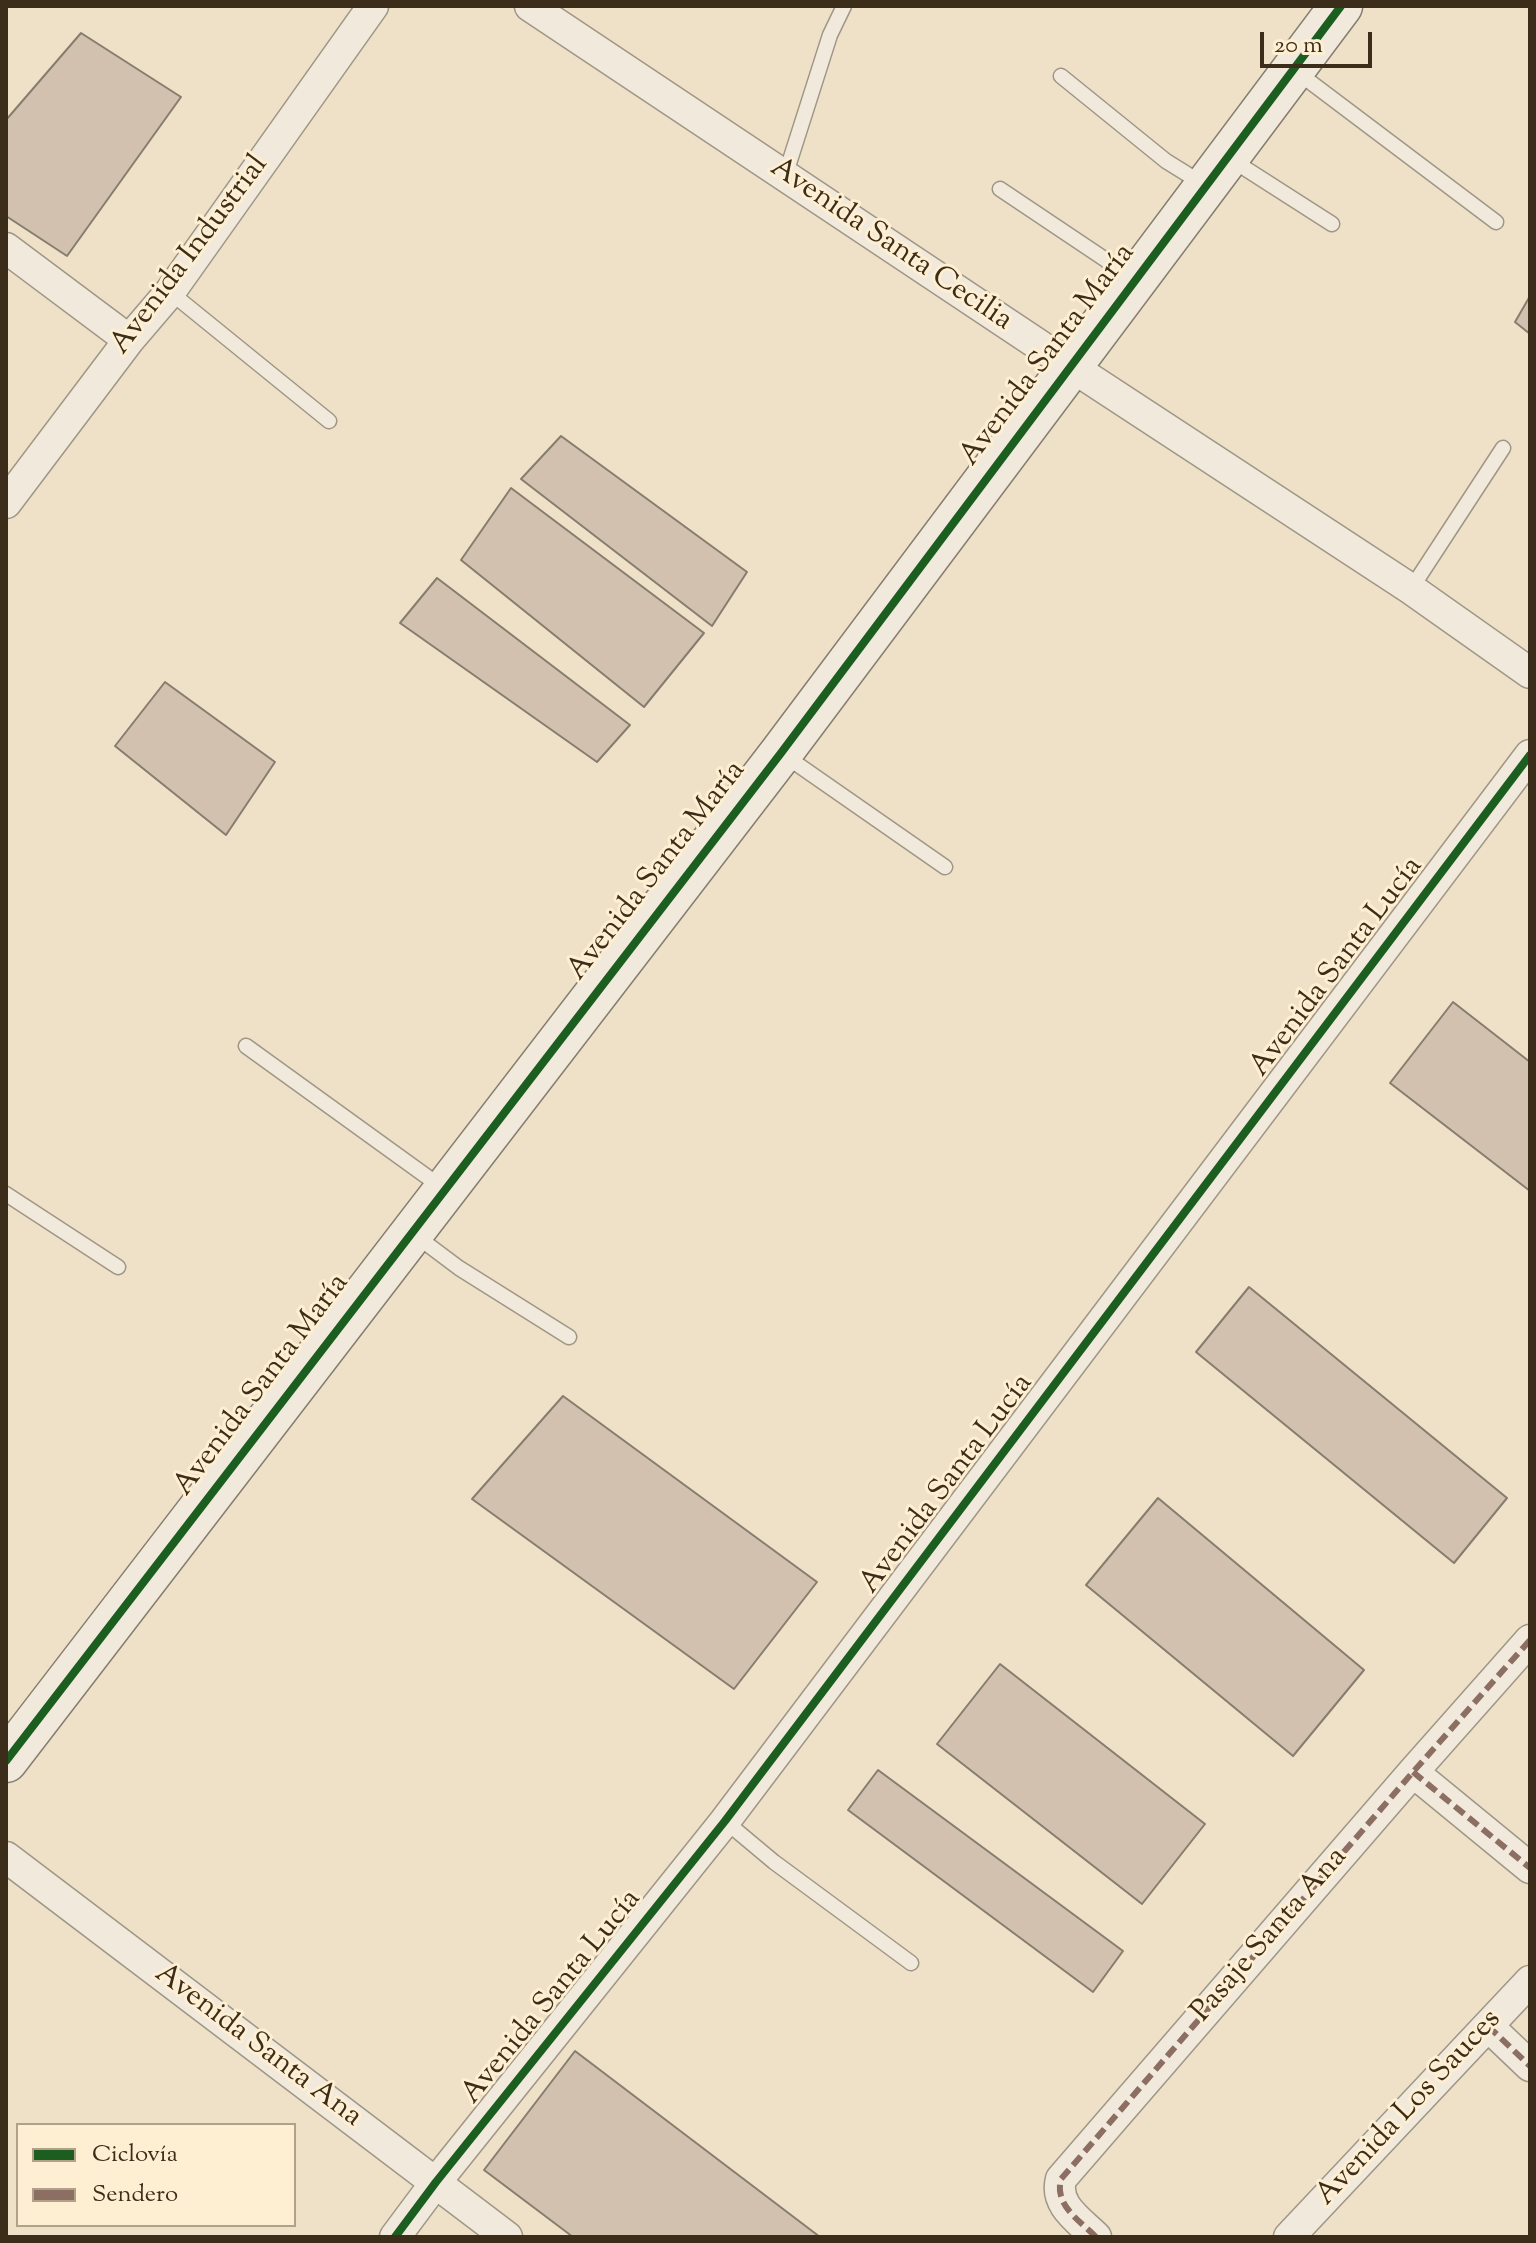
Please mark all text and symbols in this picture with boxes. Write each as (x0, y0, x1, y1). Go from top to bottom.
scale bar (1264, 16, 1376, 66)
text: 20 m (1274, 29, 1323, 63)
street label: Avenida Industrial (104, 149, 278, 363)
street label: Avenida Santa Cecilia (762, 152, 1018, 340)
street label: Avenida Santa María (954, 238, 1144, 474)
street label: Avenida Santa María (561, 755, 755, 989)
street label: Avenida Santa Lucía (1244, 851, 1432, 1085)
street label: Avenida Santa María (168, 1268, 358, 1504)
street label: Avenida Santa Lucía (854, 1368, 1042, 1602)
street label: Pasaje Santa Ana (1185, 1841, 1357, 2031)
street label: Avenida Santa Lucía (455, 1883, 651, 2113)
street label: Avenida Santa Ana (146, 1957, 368, 2137)
street label: Avenida Los Sauces (1310, 2003, 1510, 2215)
legend (16, 2123, 296, 2227)
text: Ciclovía (92, 2138, 178, 2172)
text: Sendero (92, 2178, 178, 2212)

